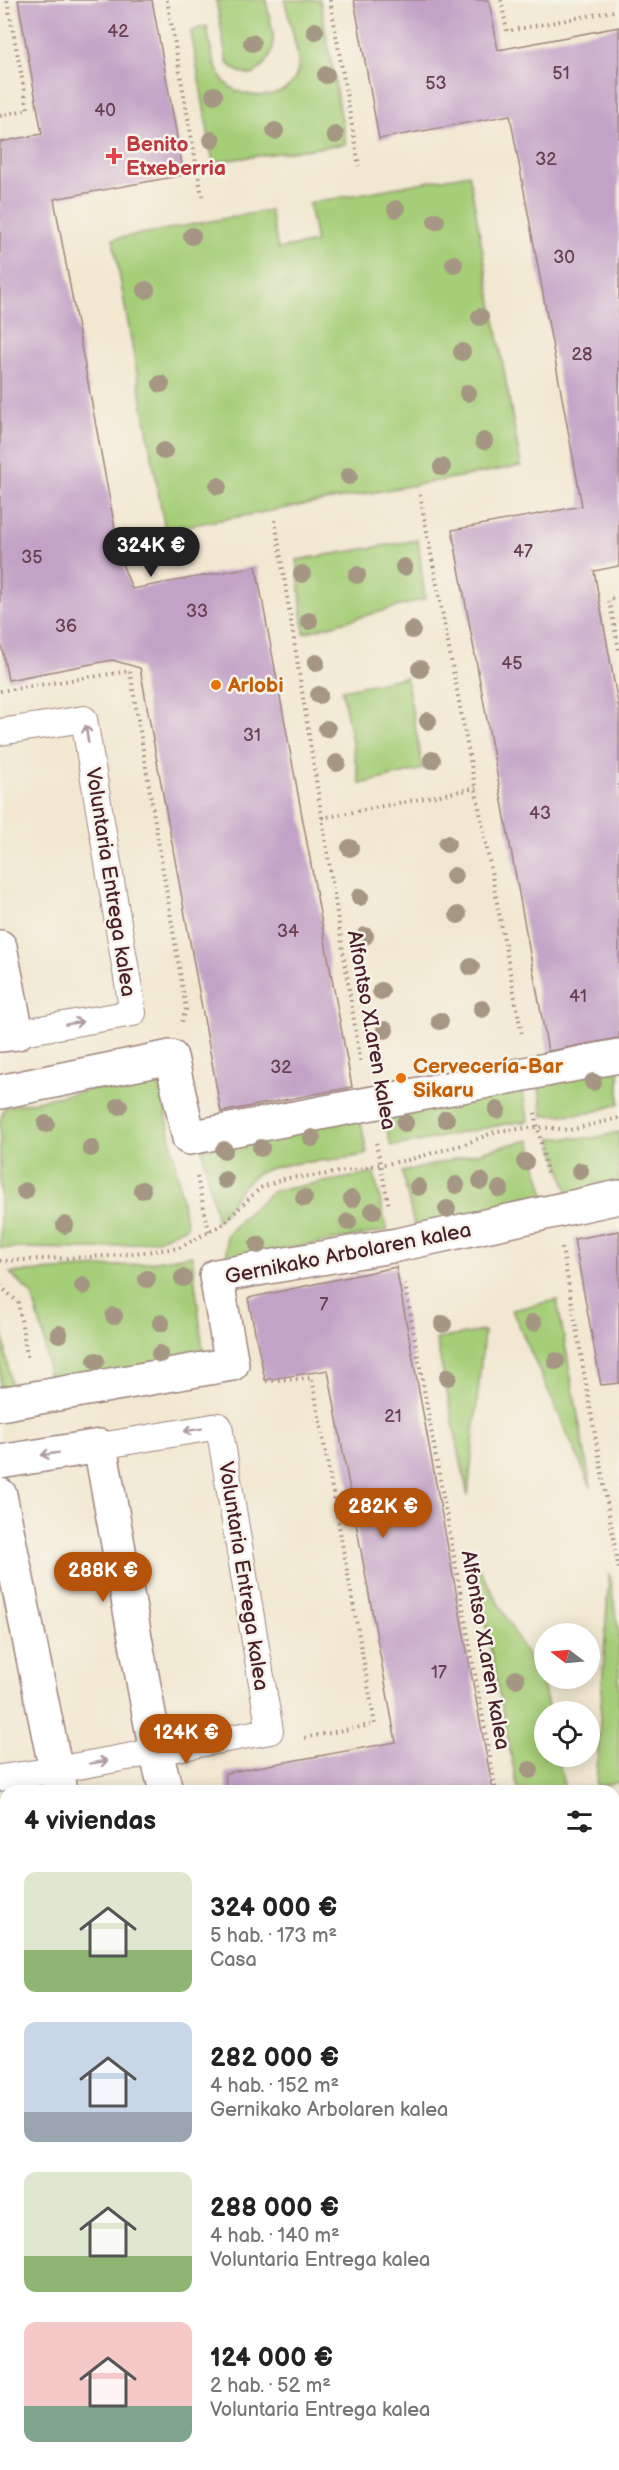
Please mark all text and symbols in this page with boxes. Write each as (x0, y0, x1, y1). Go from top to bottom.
house number: 42 (107, 21, 129, 42)
house number: 51 (552, 63, 570, 84)
house number: 53 (425, 73, 447, 94)
house number: 40 (94, 100, 116, 121)
place label: Benito Etxeberria (126, 132, 226, 181)
marker: Benito Etxeberria (107, 149, 121, 163)
house number: 32 (535, 149, 557, 170)
house number: 30 (553, 247, 575, 268)
house number: 28 (571, 344, 593, 365)
pin: 324K € (102, 527, 200, 578)
text: 324K € (117, 534, 185, 558)
house number: 47 (513, 541, 533, 562)
house number: 35 (21, 547, 43, 568)
house number: 33 (186, 601, 208, 622)
house number: 36 (55, 616, 77, 637)
house number: 45 (501, 653, 523, 674)
place label: Arlobi (227, 673, 284, 698)
marker: Arlobi (209, 678, 223, 692)
one-way arrow (81, 724, 92, 744)
house number: 31 (243, 725, 261, 746)
street label: Voluntaria Entrega kalea (80, 766, 141, 998)
house number: 43 (529, 803, 551, 824)
house number: 34 (277, 921, 299, 942)
street label: Alfontso XI.aren kalea (342, 928, 401, 1132)
house number: 41 (569, 986, 587, 1007)
one-way arrow (64, 1017, 84, 1028)
place label: Cervecería-Bar Sikaru (413, 1054, 564, 1103)
house number: 32 (270, 1057, 292, 1078)
marker: Cervecería-Bar Sikaru (394, 1071, 408, 1085)
street label: Gernikako Arbolaren kalea (223, 1217, 473, 1290)
house number: 7 (320, 1294, 329, 1315)
house number: 21 (384, 1406, 402, 1427)
one-way arrow (184, 1425, 203, 1436)
one-way arrow (40, 1448, 60, 1459)
street label: Voluntaria Entrega kalea (213, 1460, 274, 1692)
pin: 282K € (334, 1488, 432, 1539)
text: 282K € (348, 1495, 418, 1519)
street label: Alfontso XI.aren kalea (456, 1548, 515, 1752)
pin: 288K € (54, 1552, 152, 1603)
text: 288K € (68, 1559, 138, 1583)
north arrow (534, 1623, 600, 1689)
map controls (534, 1623, 600, 1767)
house number: 17 (431, 1662, 447, 1683)
button: locate (534, 1701, 600, 1767)
pin: 124K € (137, 1714, 235, 1765)
text: 124K € (153, 1721, 219, 1745)
one-way arrow (89, 1756, 109, 1767)
icon: filters (563, 1805, 596, 1838)
text: 4 viviendas (24, 1806, 156, 1837)
text: 324 000 € (210, 1893, 337, 1924)
icon: home (72, 1896, 144, 1968)
text: 5 hab. · 173 m² (210, 1924, 337, 1948)
text: Casa (210, 1948, 257, 1972)
text: 282 000 € (210, 2043, 339, 2074)
icon: home (72, 2046, 144, 2118)
text: 4 hab. · 152 m² (210, 2074, 339, 2098)
text: Gernikako Arbolaren kalea (210, 2098, 448, 2122)
text: 288 000 € (210, 2193, 339, 2224)
icon: home (72, 2196, 144, 2268)
text: 4 hab. · 140 m² (210, 2224, 340, 2248)
text: Voluntaria Entrega kalea (210, 2248, 430, 2272)
text: 124 000 € (210, 2343, 333, 2374)
icon: home (72, 2346, 144, 2418)
text: 2 hab. · 52 m² (210, 2374, 331, 2398)
text: Voluntaria Entrega kalea (210, 2398, 430, 2422)

